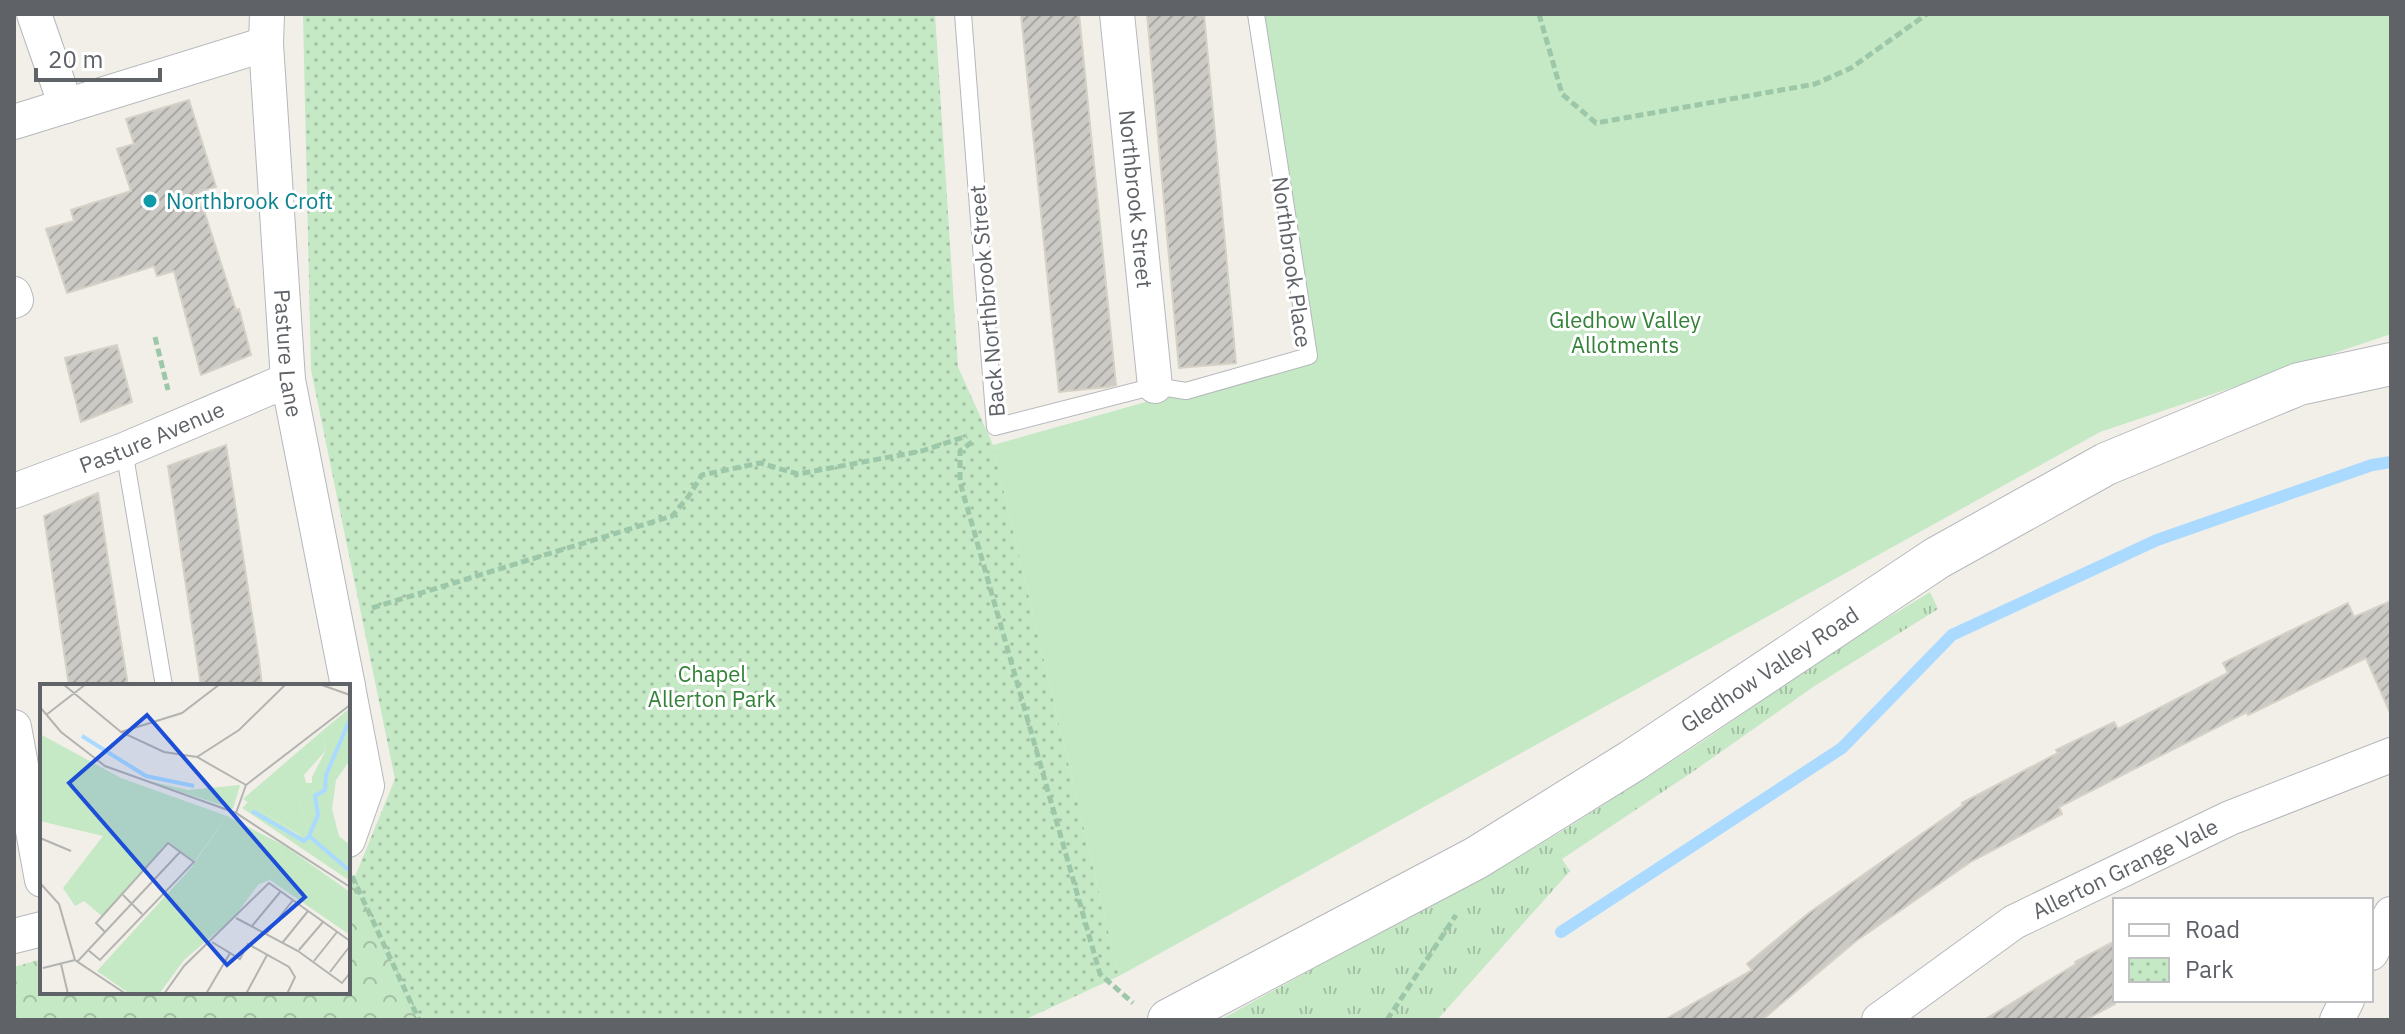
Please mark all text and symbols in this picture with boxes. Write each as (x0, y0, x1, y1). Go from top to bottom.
scale bar (36, 32, 160, 82)
text: 20 m (48, 43, 103, 75)
street label: Northbrook Street (1113, 109, 1160, 289)
street label: Northbrook Place (1266, 175, 1319, 349)
street label: Back Northbrook Street (962, 184, 1011, 418)
place label: Northbrook Croft (166, 186, 333, 215)
marker: Northbrook Croft (141, 192, 159, 210)
street label: Pasture Lane (268, 288, 310, 419)
park label: Gledhow Valley Allotments (1549, 305, 1701, 359)
street label: Pasture Avenue (75, 394, 229, 479)
street label: Gledhow Valley Road (1675, 599, 1864, 739)
park label: Chapel Allerton Park (648, 659, 777, 713)
inset map (40, 684, 350, 994)
street label: Allerton Grange Vale (2027, 811, 2222, 925)
legend (2113, 898, 2373, 1002)
text: Road (2185, 913, 2240, 945)
text: Park (2185, 953, 2234, 985)

